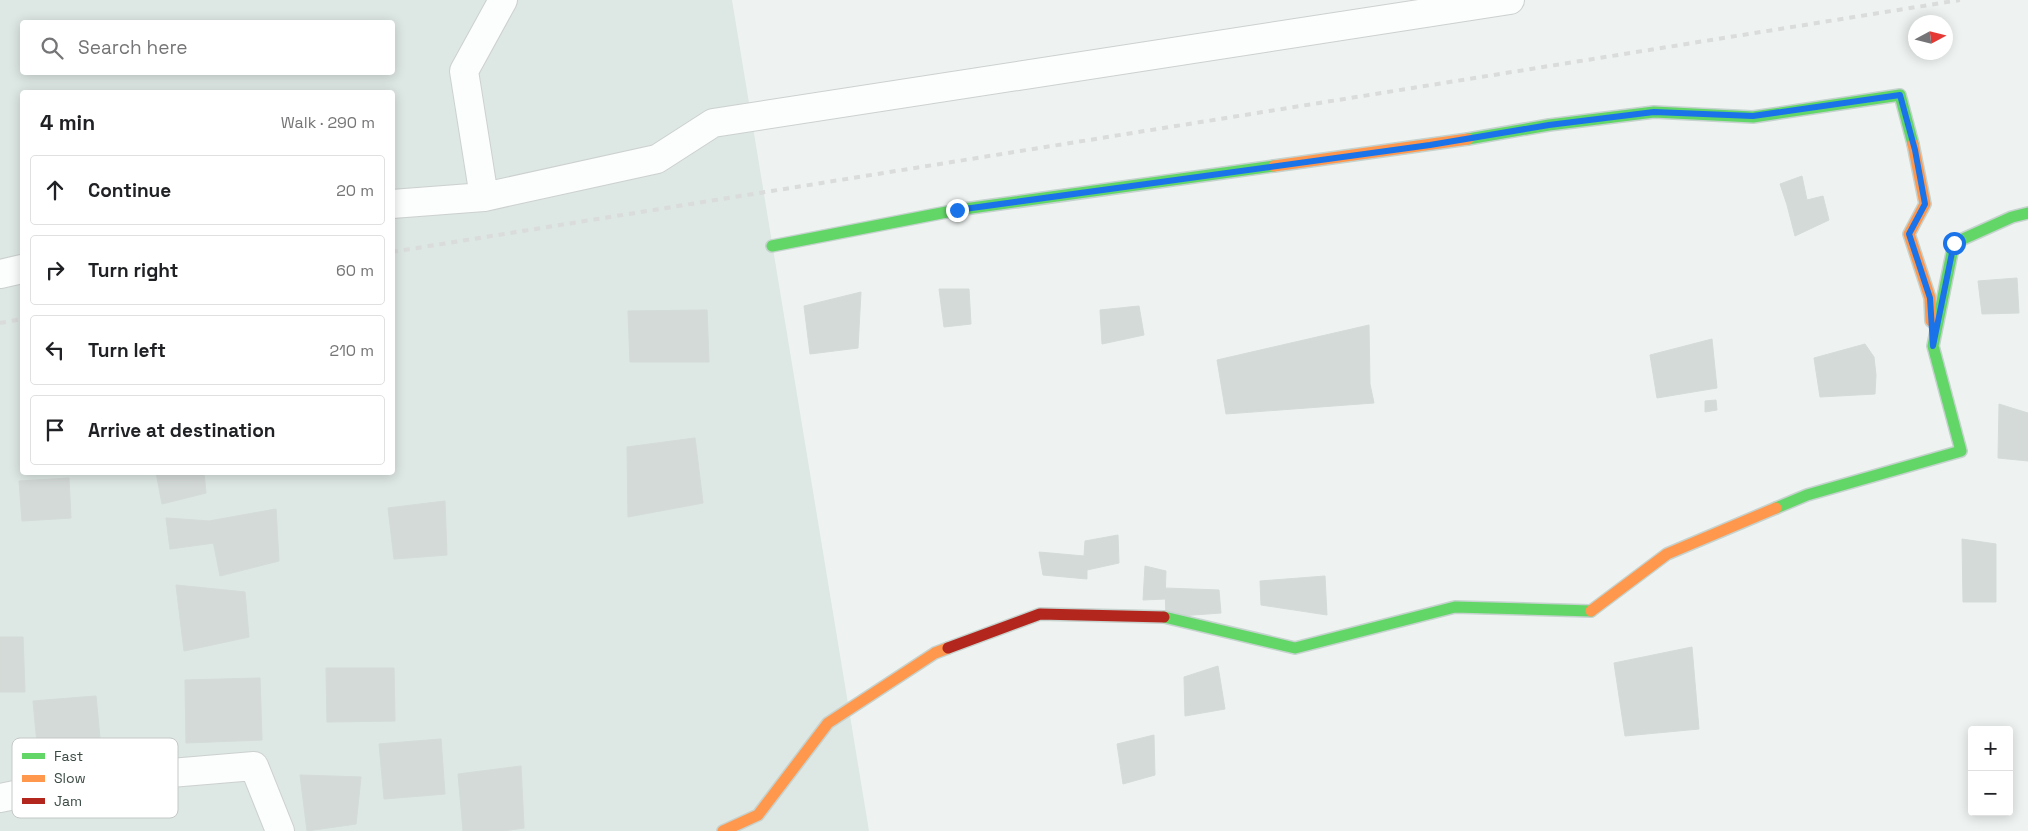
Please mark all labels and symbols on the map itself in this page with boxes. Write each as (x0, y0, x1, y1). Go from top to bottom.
north arrow (1908, 15, 1953, 60)
route end (946, 199, 969, 222)
route start (1943, 232, 1966, 255)
legend (12, 738, 178, 818)
text: Fast (54, 747, 83, 765)
text: Slow (54, 769, 86, 787)
text: Jam (54, 792, 82, 810)

